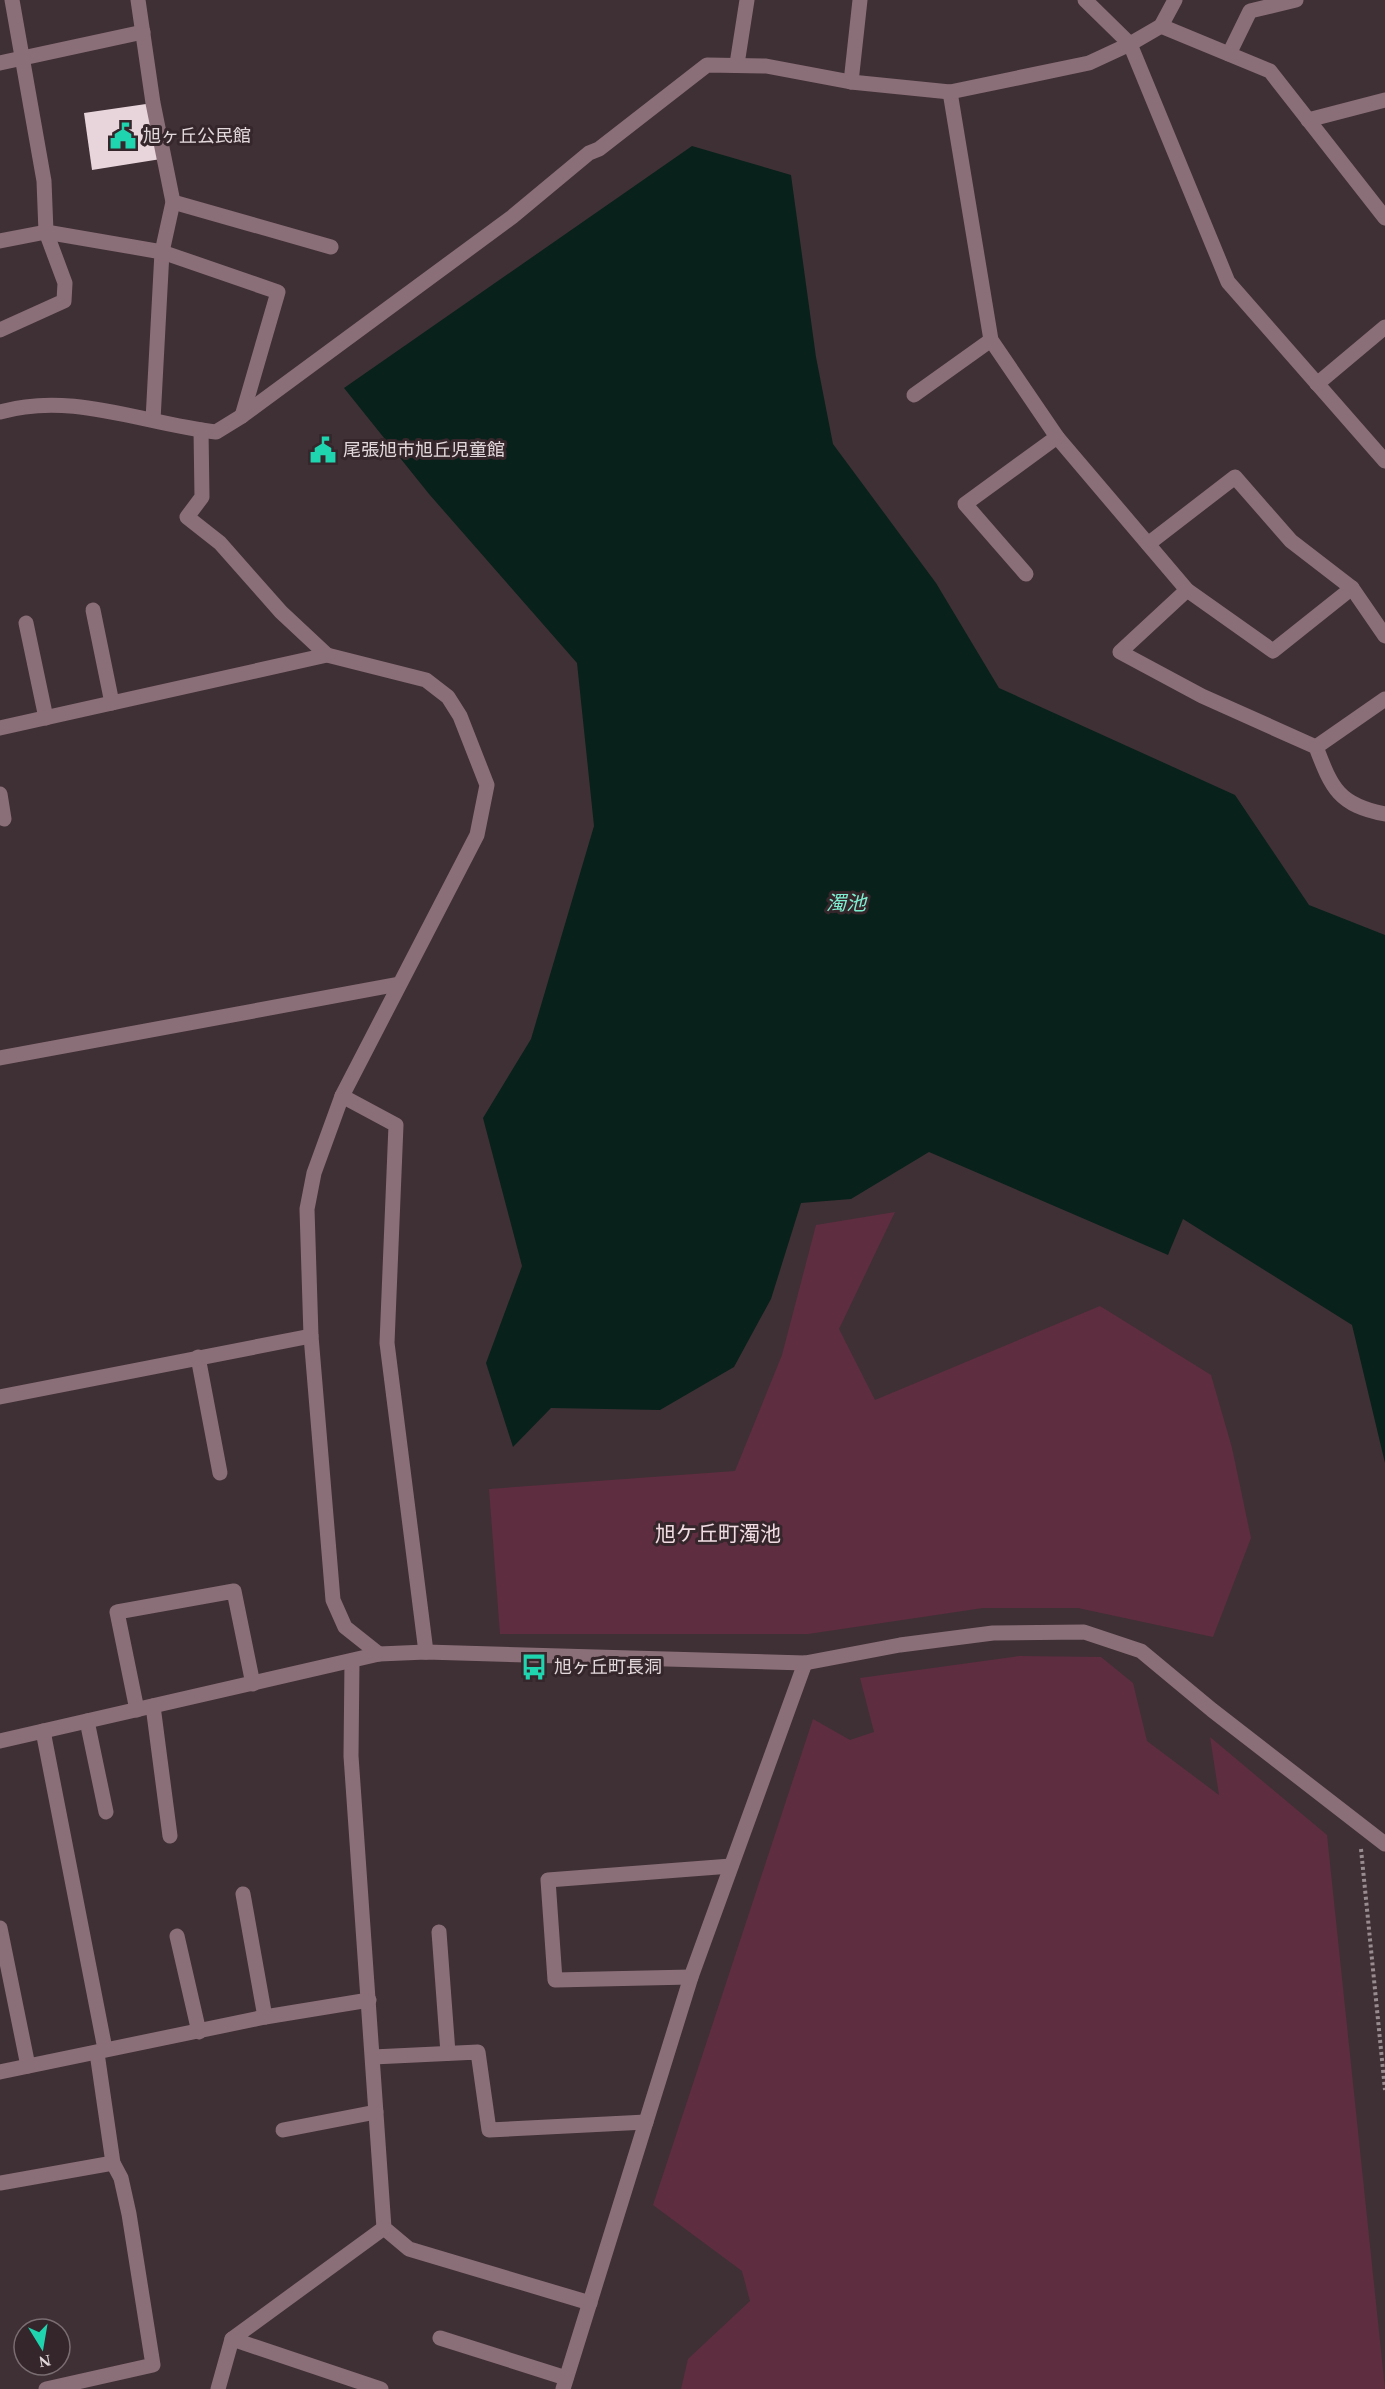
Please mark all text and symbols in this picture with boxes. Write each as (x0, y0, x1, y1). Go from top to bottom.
public building icon: 旭ヶ丘公民館 (108, 121, 138, 151)
place label: 旭ヶ丘公民館 (143, 126, 251, 146)
public building icon: 尾張旭市旭丘児童館 (308, 435, 338, 465)
place label: 尾張旭市旭丘児童館 (343, 440, 505, 460)
water label: 濁池 (826, 892, 868, 914)
district label: 旭ケ丘町濁池 (655, 1522, 781, 1546)
bus stop icon: 旭ヶ丘町長洞 (519, 1652, 549, 1682)
place label: 旭ヶ丘町長洞 (554, 1657, 662, 1677)
north arrow (12, 2317, 72, 2377)
text: N (37, 2352, 52, 2371)

